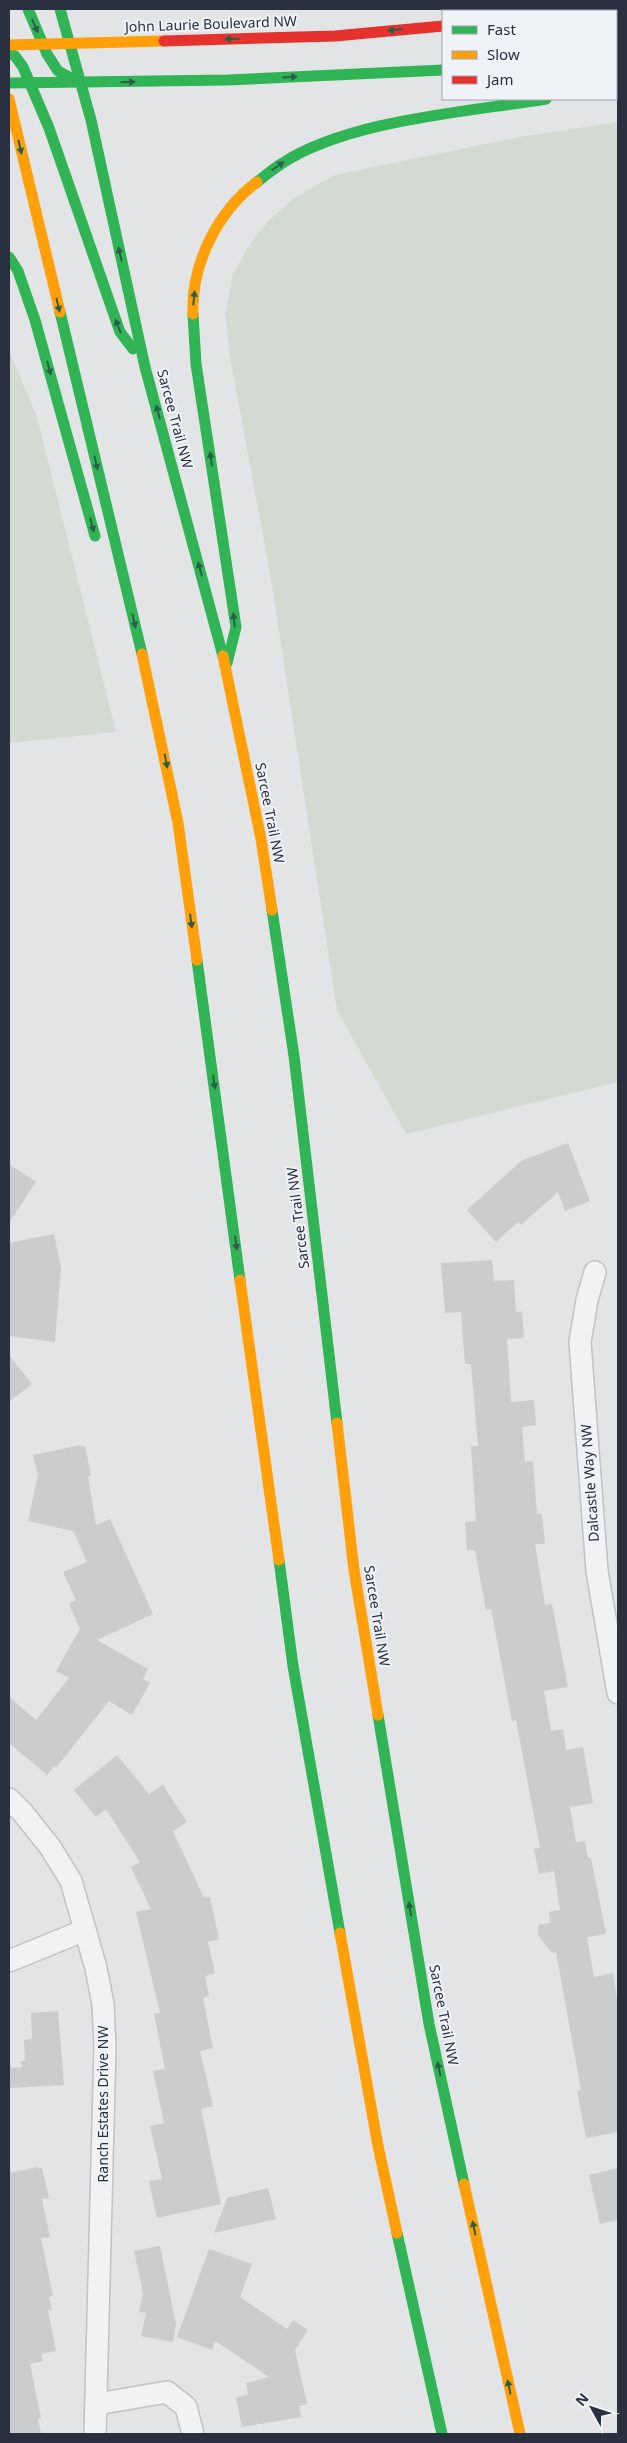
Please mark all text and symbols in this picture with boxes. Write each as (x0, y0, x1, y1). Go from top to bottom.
legend (442, 10, 617, 100)
street label: John Laurie Boulevard NW (123, 11, 297, 36)
one-way arrow (32, 19, 40, 33)
text: Fast (487, 19, 516, 39)
one-way arrow (386, 27, 402, 35)
one-way arrow (224, 35, 240, 43)
text: Slow (487, 44, 520, 64)
text: Jam (485, 69, 514, 89)
one-way arrow (283, 73, 299, 81)
one-way arrow (120, 78, 136, 86)
one-way arrow (16, 139, 24, 154)
one-way arrow (271, 161, 285, 171)
one-way arrow (116, 246, 124, 262)
one-way arrow (190, 289, 198, 305)
one-way arrow (54, 297, 62, 312)
one-way arrow (114, 319, 122, 334)
one-way arrow (45, 361, 53, 376)
street label: Sarcee Trail NW (153, 367, 198, 471)
one-way arrow (153, 405, 161, 420)
one-way arrow (206, 451, 214, 467)
one-way arrow (92, 455, 100, 470)
one-way arrow (88, 517, 96, 532)
one-way arrow (196, 562, 204, 577)
one-way arrow (230, 611, 238, 627)
one-way arrow (130, 613, 138, 628)
one-way arrow (162, 753, 170, 769)
street label: Sarcee Trail NW (251, 761, 290, 865)
one-way arrow (188, 914, 196, 930)
one-way arrow (210, 1075, 218, 1091)
street label: Sarcee Trail NW (282, 1166, 313, 1270)
one-way arrow (232, 1236, 240, 1252)
street label: Dalcastle Way NW (576, 1423, 603, 1543)
street label: Sarcee Trail NW (360, 1564, 395, 1668)
one-way arrow (406, 1901, 414, 1917)
street label: Sarcee Trail NW (425, 1963, 464, 2067)
street label: Ranch Estates Drive NW (93, 2026, 112, 2182)
one-way arrow (435, 2062, 443, 2077)
one-way arrow (470, 2220, 478, 2236)
one-way arrow (505, 2379, 513, 2394)
north arrow (567, 2383, 617, 2433)
text: N (571, 2389, 593, 2410)

